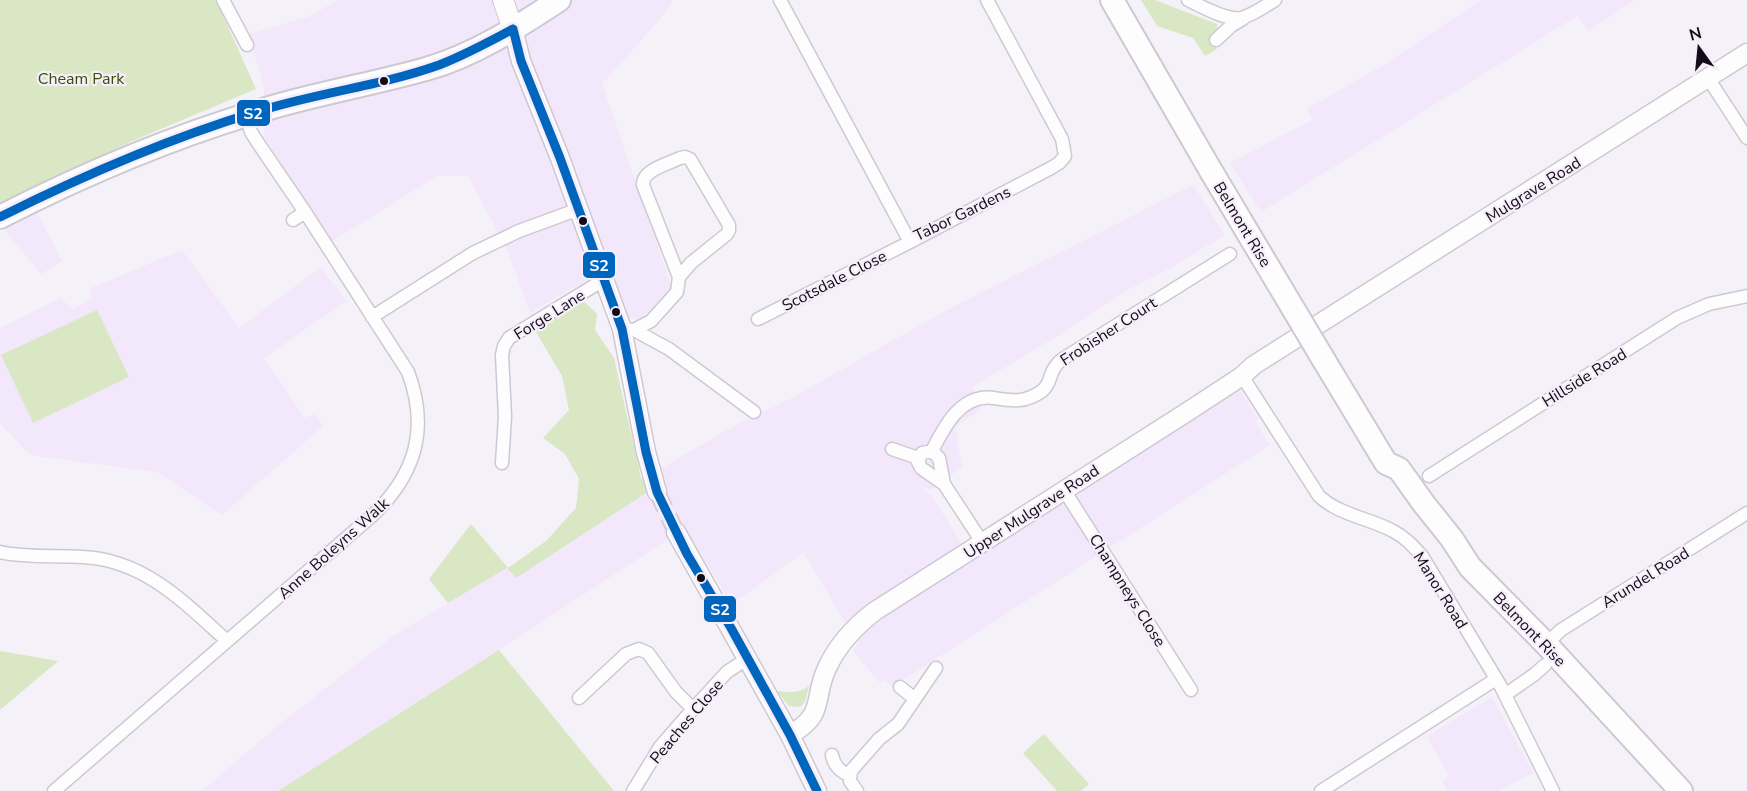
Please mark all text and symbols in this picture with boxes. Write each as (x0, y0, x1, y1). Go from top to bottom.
north arrow (1669, 18, 1729, 78)
text: N (1687, 22, 1704, 47)
park label: Cheam Park (38, 68, 125, 90)
unlabelled marker (378, 75, 390, 87)
line badge: S2 (236, 99, 271, 127)
text: S2 (243, 103, 263, 125)
street label: Mulgrave Road (1482, 152, 1585, 228)
street label: Belmont Rise (1208, 178, 1276, 271)
street label: Tabor Gardens (910, 181, 1015, 247)
unlabelled marker (577, 215, 589, 227)
street label: Scotsdale Close (778, 245, 891, 317)
line badge: S2 (582, 251, 616, 279)
text: S2 (589, 255, 609, 277)
street label: Forge Lane (510, 284, 589, 345)
street label: Frobisher Court (1056, 292, 1161, 371)
unlabelled marker (610, 306, 622, 318)
street label: Hillside Road (1538, 343, 1631, 413)
street label: Upper Mulgrave Road (960, 460, 1104, 564)
street label: Anne Boleyns Walk (273, 492, 395, 605)
street label: Champneys Close (1084, 530, 1171, 651)
street label: Arundel Road (1598, 542, 1693, 614)
street label: Manor Road (1408, 548, 1473, 633)
unlabelled marker (695, 572, 707, 584)
street label: Belmont Rise (1488, 587, 1571, 672)
line badge: S2 (703, 595, 737, 623)
text: S2 (710, 599, 730, 621)
street label: Peaches Close (645, 675, 729, 769)

